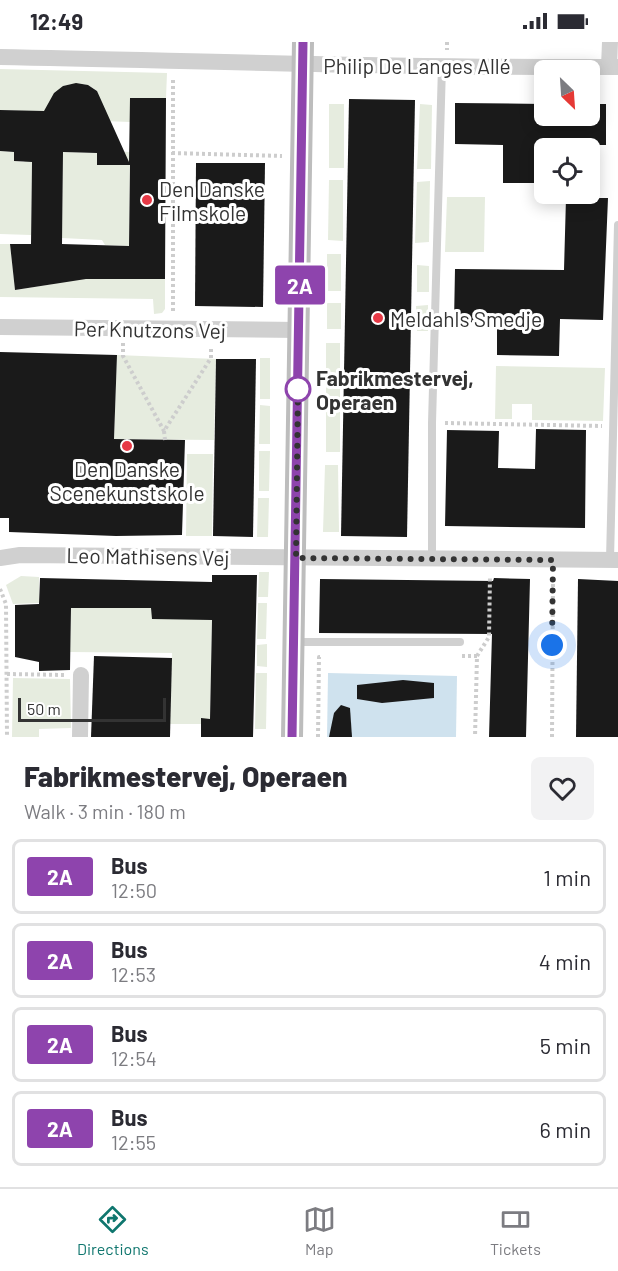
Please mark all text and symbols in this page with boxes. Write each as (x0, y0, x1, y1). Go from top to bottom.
text: 12:49 (30, 8, 83, 34)
street label: Philip De Langes Allé (323, 53, 511, 78)
north arrow (534, 60, 600, 126)
map controls (534, 60, 600, 204)
button: locate (534, 138, 600, 204)
place label: Den Danske Filmskole (159, 176, 265, 225)
marker: Den Danske Filmskole (140, 193, 154, 207)
line badge: 2A (273, 266, 327, 304)
text: 2A (287, 273, 313, 298)
place label: Meldahls Smedje (390, 306, 542, 331)
marker: Meldahls Smedje (371, 311, 385, 325)
street label: Per Knutzons Vej (74, 315, 226, 343)
place label: Fabrikmestervej, Operaen (316, 365, 474, 414)
marker: Fabrikmestervej, Operaen (285, 376, 311, 402)
marker: Den Danske Scenekunstskole (120, 439, 134, 453)
place label: Den Danske Scenekunstskole (49, 456, 205, 505)
street label: Leo Mathisens Vej (66, 542, 230, 570)
your location (537, 630, 567, 660)
scale bar (18, 695, 166, 722)
text: 50 m (27, 699, 61, 718)
button: heart (531, 757, 594, 820)
text: Fabrikmestervej, Operaen (24, 759, 347, 793)
text: Walk · 3 min · 180 m (24, 799, 186, 823)
text: Bus (111, 852, 148, 878)
text: 2A (47, 864, 73, 889)
text: 1 min (543, 864, 591, 890)
text: 12:50 (111, 878, 157, 902)
text: Bus (111, 936, 148, 962)
text: 2A (47, 948, 73, 973)
text: 4 min (539, 948, 591, 974)
text: 12:53 (111, 962, 156, 986)
text: Bus (111, 1020, 148, 1046)
text: 2A (47, 1032, 73, 1057)
text: 5 min (540, 1032, 591, 1058)
text: 12:54 (111, 1046, 157, 1070)
text: Bus (111, 1104, 148, 1130)
text: 2A (47, 1116, 73, 1141)
text: 6 min (540, 1116, 591, 1142)
text: 12:55 (111, 1130, 156, 1154)
tab: Directions (77, 1203, 149, 1258)
tab: Map (303, 1203, 336, 1258)
tab: Tickets (490, 1203, 541, 1258)

